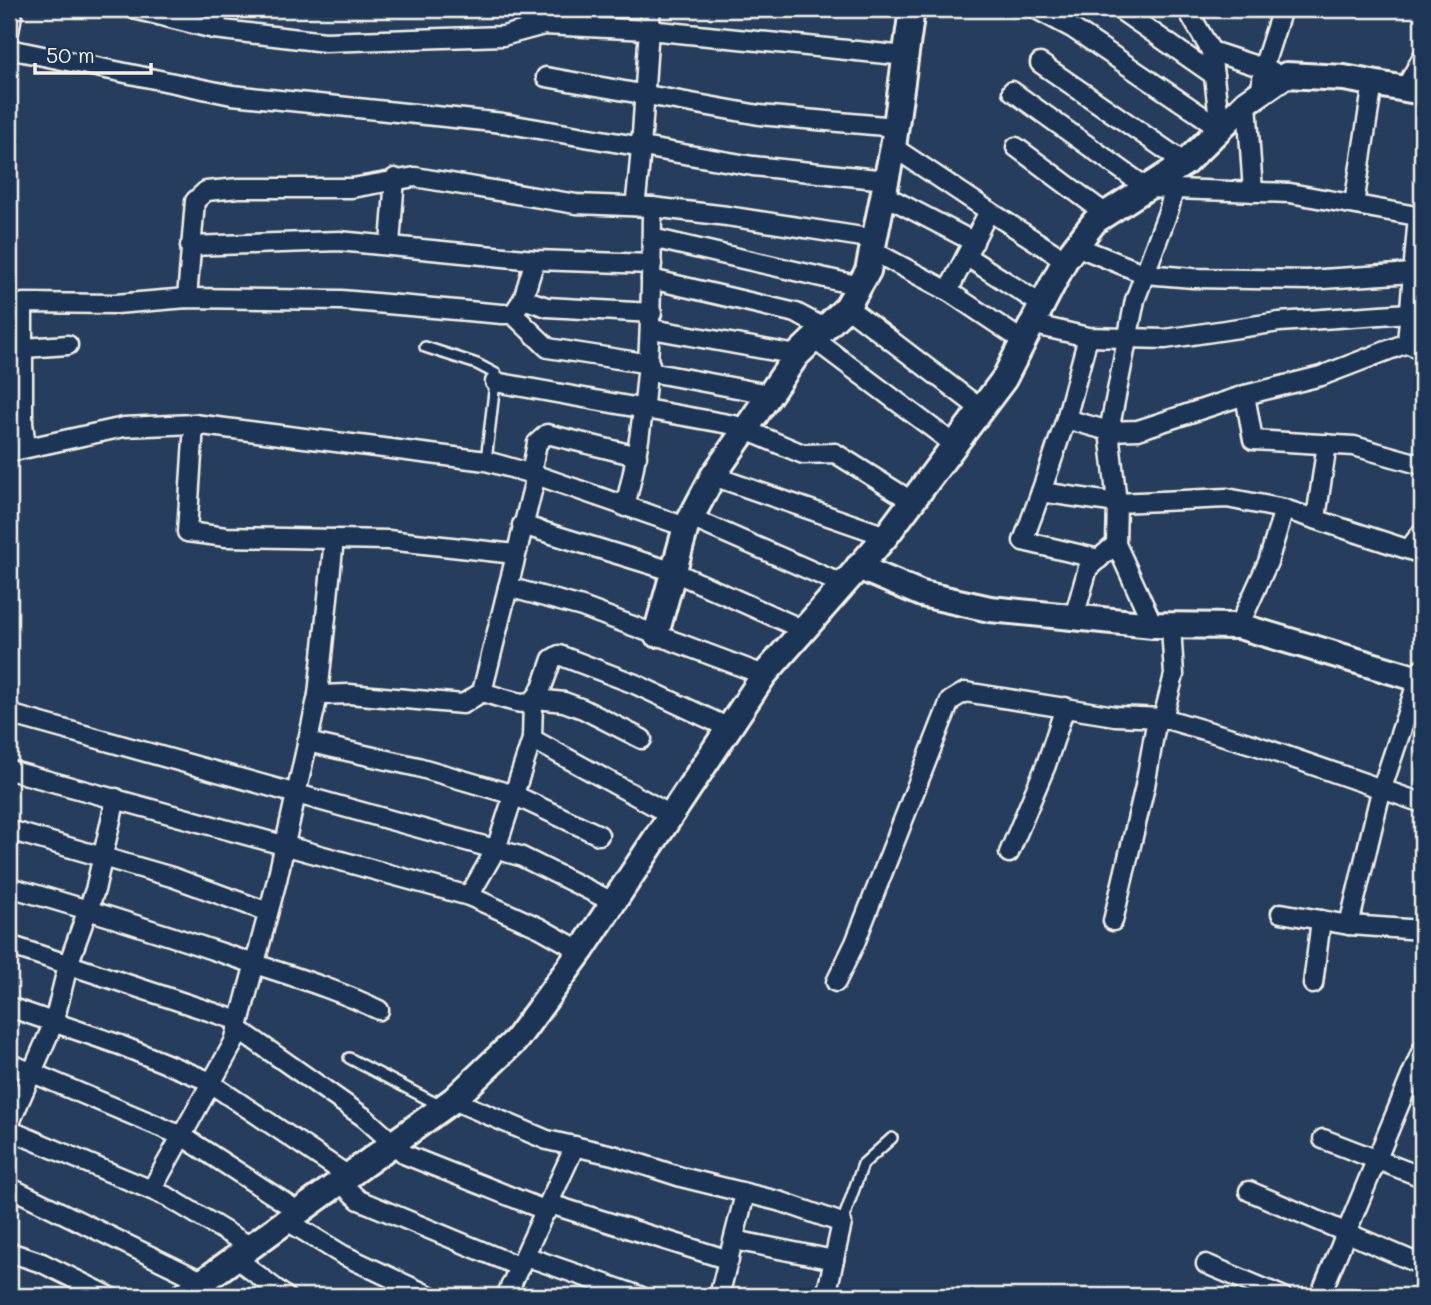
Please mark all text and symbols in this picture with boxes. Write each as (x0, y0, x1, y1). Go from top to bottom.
scale bar (35, 32, 150, 76)
text: 50 m (46, 41, 95, 68)

